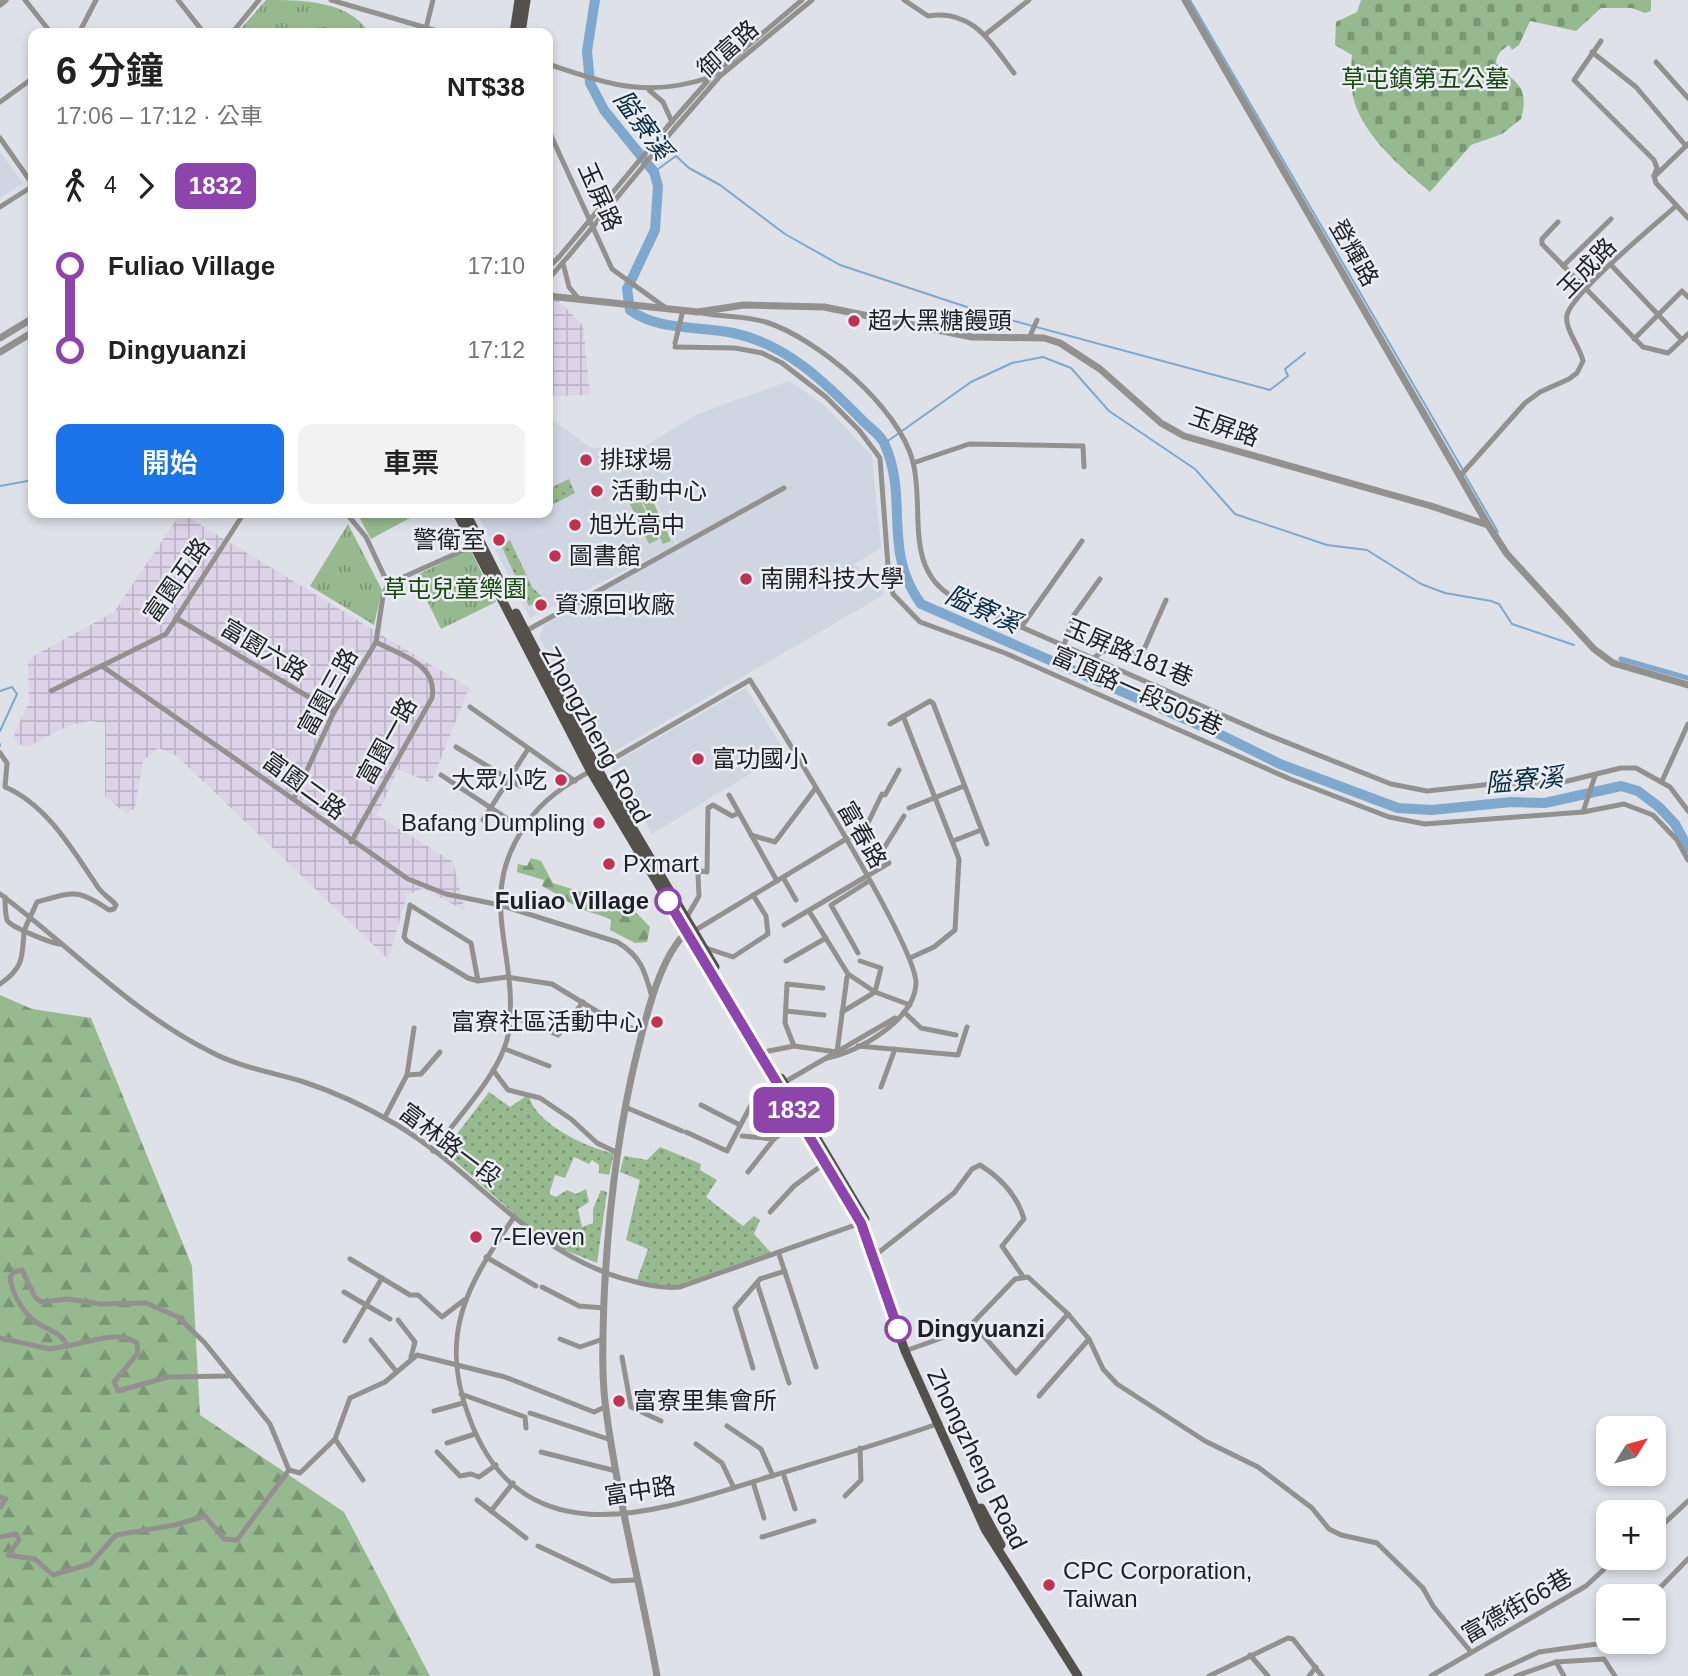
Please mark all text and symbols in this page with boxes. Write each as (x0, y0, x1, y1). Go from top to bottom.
street label: 御富路 (692, 15, 763, 83)
text: 6 分鐘 (56, 50, 164, 92)
park label: 草屯鎮第五公墓 (1341, 65, 1509, 92)
text: NT$38 (447, 72, 525, 102)
water label: 隘寮溪 (608, 85, 680, 169)
text: 17:06 – 17:12 · 公車 (56, 103, 263, 129)
street label: 玉屏路 (573, 158, 627, 235)
icon: walk (56, 167, 94, 205)
icon: forward (127, 167, 165, 205)
text: 4 (104, 172, 117, 198)
text: 1832 (189, 172, 242, 199)
street label: 登輝路 (1325, 215, 1384, 291)
street label: 玉成路 (1552, 232, 1621, 303)
text: Fuliao Village (108, 251, 275, 281)
text: 17:10 (467, 253, 525, 279)
place label: 超大黑糖饅頭 (868, 307, 1012, 334)
marker: 超大黑糖饅頭 (846, 313, 862, 329)
text: Dingyuanzi (108, 335, 247, 365)
text: 17:12 (467, 337, 525, 363)
street label: 玉屏路 (1186, 402, 1263, 451)
button: 開始 (56, 424, 284, 504)
button: 車票 (298, 424, 525, 504)
place label: 排球場 (600, 446, 672, 473)
marker: 排球場 (578, 452, 594, 468)
place label: 活動中心 (611, 477, 707, 504)
marker: 活動中心 (589, 483, 605, 499)
place label: 旭光高中 (589, 511, 685, 538)
marker: 旭光高中 (567, 517, 583, 533)
place label: 警衛室 (413, 526, 485, 553)
marker: 警衛室 (491, 532, 507, 548)
street label: 富園五路 (138, 533, 215, 627)
place label: 圖書館 (569, 542, 641, 569)
marker: 圖書館 (547, 548, 563, 564)
place label: 南開科技大學 (760, 565, 904, 592)
marker: 南開科技大學 (738, 571, 754, 587)
park label: 草屯兒童樂園 (383, 575, 527, 602)
water label: 隘寮溪 (941, 579, 1028, 640)
place label: 資源回收廠 (555, 591, 675, 618)
marker: 資源回收廠 (533, 597, 549, 613)
street label: 富園六路 (216, 613, 312, 686)
street label: 玉屏路181巷 (1061, 614, 1197, 692)
street label: 富頂路一段505巷 (1048, 641, 1227, 740)
street label: Zhongzheng Road (537, 642, 656, 828)
street label: 富園三路 (292, 643, 363, 740)
street label: 富園一路 (351, 692, 422, 789)
place label: 富功國小 (712, 745, 808, 772)
street label: 富園二路 (258, 746, 351, 825)
marker: 富功國小 (690, 751, 706, 767)
water label: 隘寮溪 (1484, 761, 1568, 798)
place label: 大眾小吃 (451, 766, 547, 793)
marker: 大眾小吃 (553, 772, 569, 788)
street label: 富春路 (833, 797, 892, 873)
place label: Bafang Dumpling (401, 809, 585, 836)
marker: Bafang Dumpling (591, 815, 607, 831)
place label: Pxmart (623, 850, 699, 877)
marker: Pxmart (601, 856, 617, 872)
place label: Fuliao Village (495, 887, 649, 914)
marker: Fuliao Village (655, 888, 681, 914)
place label: 富寮社區活動中心 (451, 1008, 643, 1035)
marker: 富寮社區活動中心 (649, 1014, 665, 1030)
line badge: 1832 (745, 1087, 843, 1133)
text: 1832 (767, 1096, 821, 1123)
street label: 富林路一段 (394, 1098, 506, 1191)
place label: 7-Eleven (490, 1223, 585, 1250)
marker: 7-Eleven (468, 1229, 484, 1245)
place label: Dingyuanzi (917, 1315, 1045, 1342)
marker: Dingyuanzi (885, 1316, 911, 1342)
street label: Zhongzheng Road (922, 1364, 1033, 1553)
place label: 富寮里集會所 (633, 1387, 777, 1414)
marker: 富寮里集會所 (611, 1393, 627, 1409)
north arrow (1596, 1416, 1666, 1486)
map controls (1596, 1416, 1666, 1654)
street label: 富中路 (602, 1472, 678, 1509)
button: + (1596, 1500, 1666, 1570)
place label: CPC Corporation, Taiwan (1063, 1557, 1252, 1612)
street label: 富德街66巷 (1457, 1563, 1577, 1648)
marker: CPC Corporation, Taiwan (1041, 1577, 1057, 1593)
button: − (1596, 1584, 1666, 1654)

